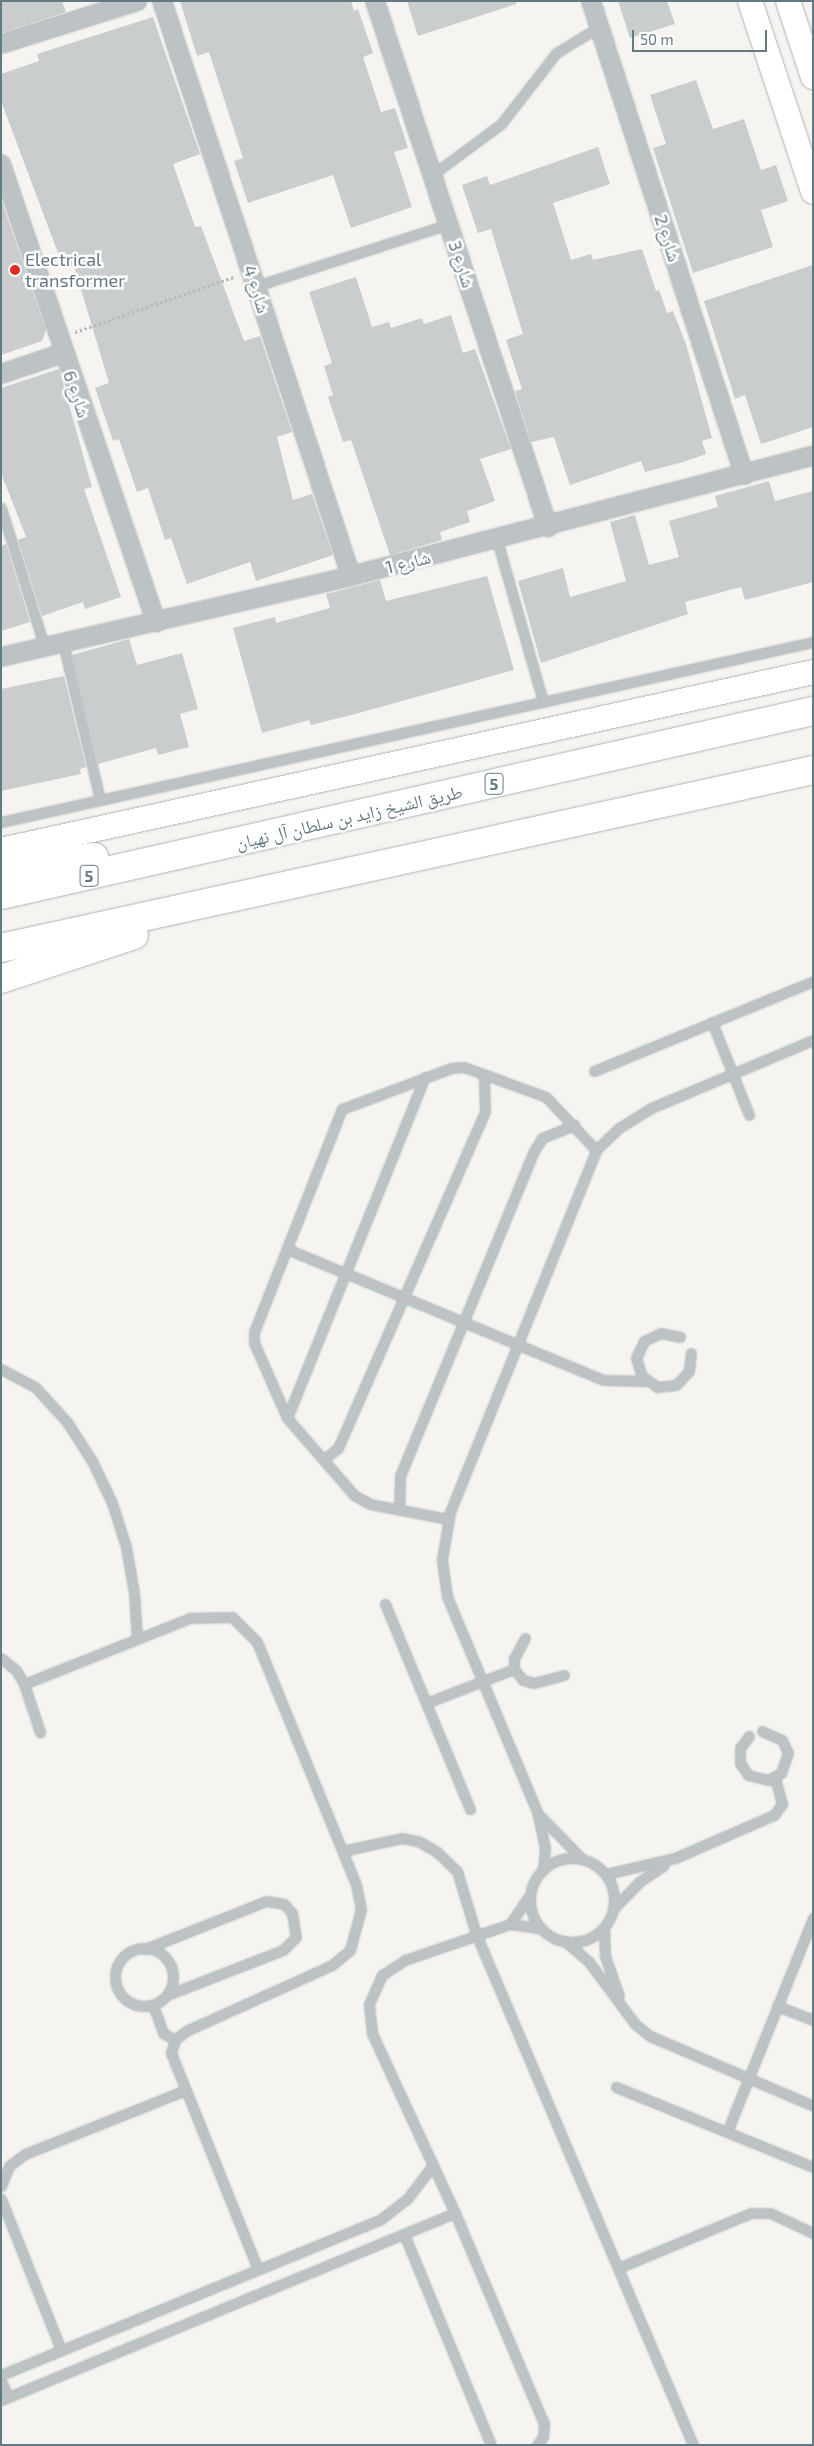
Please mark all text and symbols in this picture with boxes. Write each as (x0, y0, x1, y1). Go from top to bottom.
scale bar (634, 20, 769, 52)
text: 50 m (640, 30, 674, 48)
street label: شارع 2 (650, 212, 686, 264)
street label: شارع 3 (444, 238, 480, 290)
place label: Electrical transformer (25, 249, 125, 292)
street label: شارع 4 (239, 262, 275, 316)
marker: Electrical transformer (9, 264, 21, 276)
street label: شارع 6 (59, 368, 95, 420)
street label: شارع 1 (383, 546, 433, 578)
road number: 5 (484, 771, 504, 798)
street label: طريق الشيخ زايد بن سلطان آل نهيان (234, 780, 464, 854)
road number: 5 (79, 862, 99, 889)

